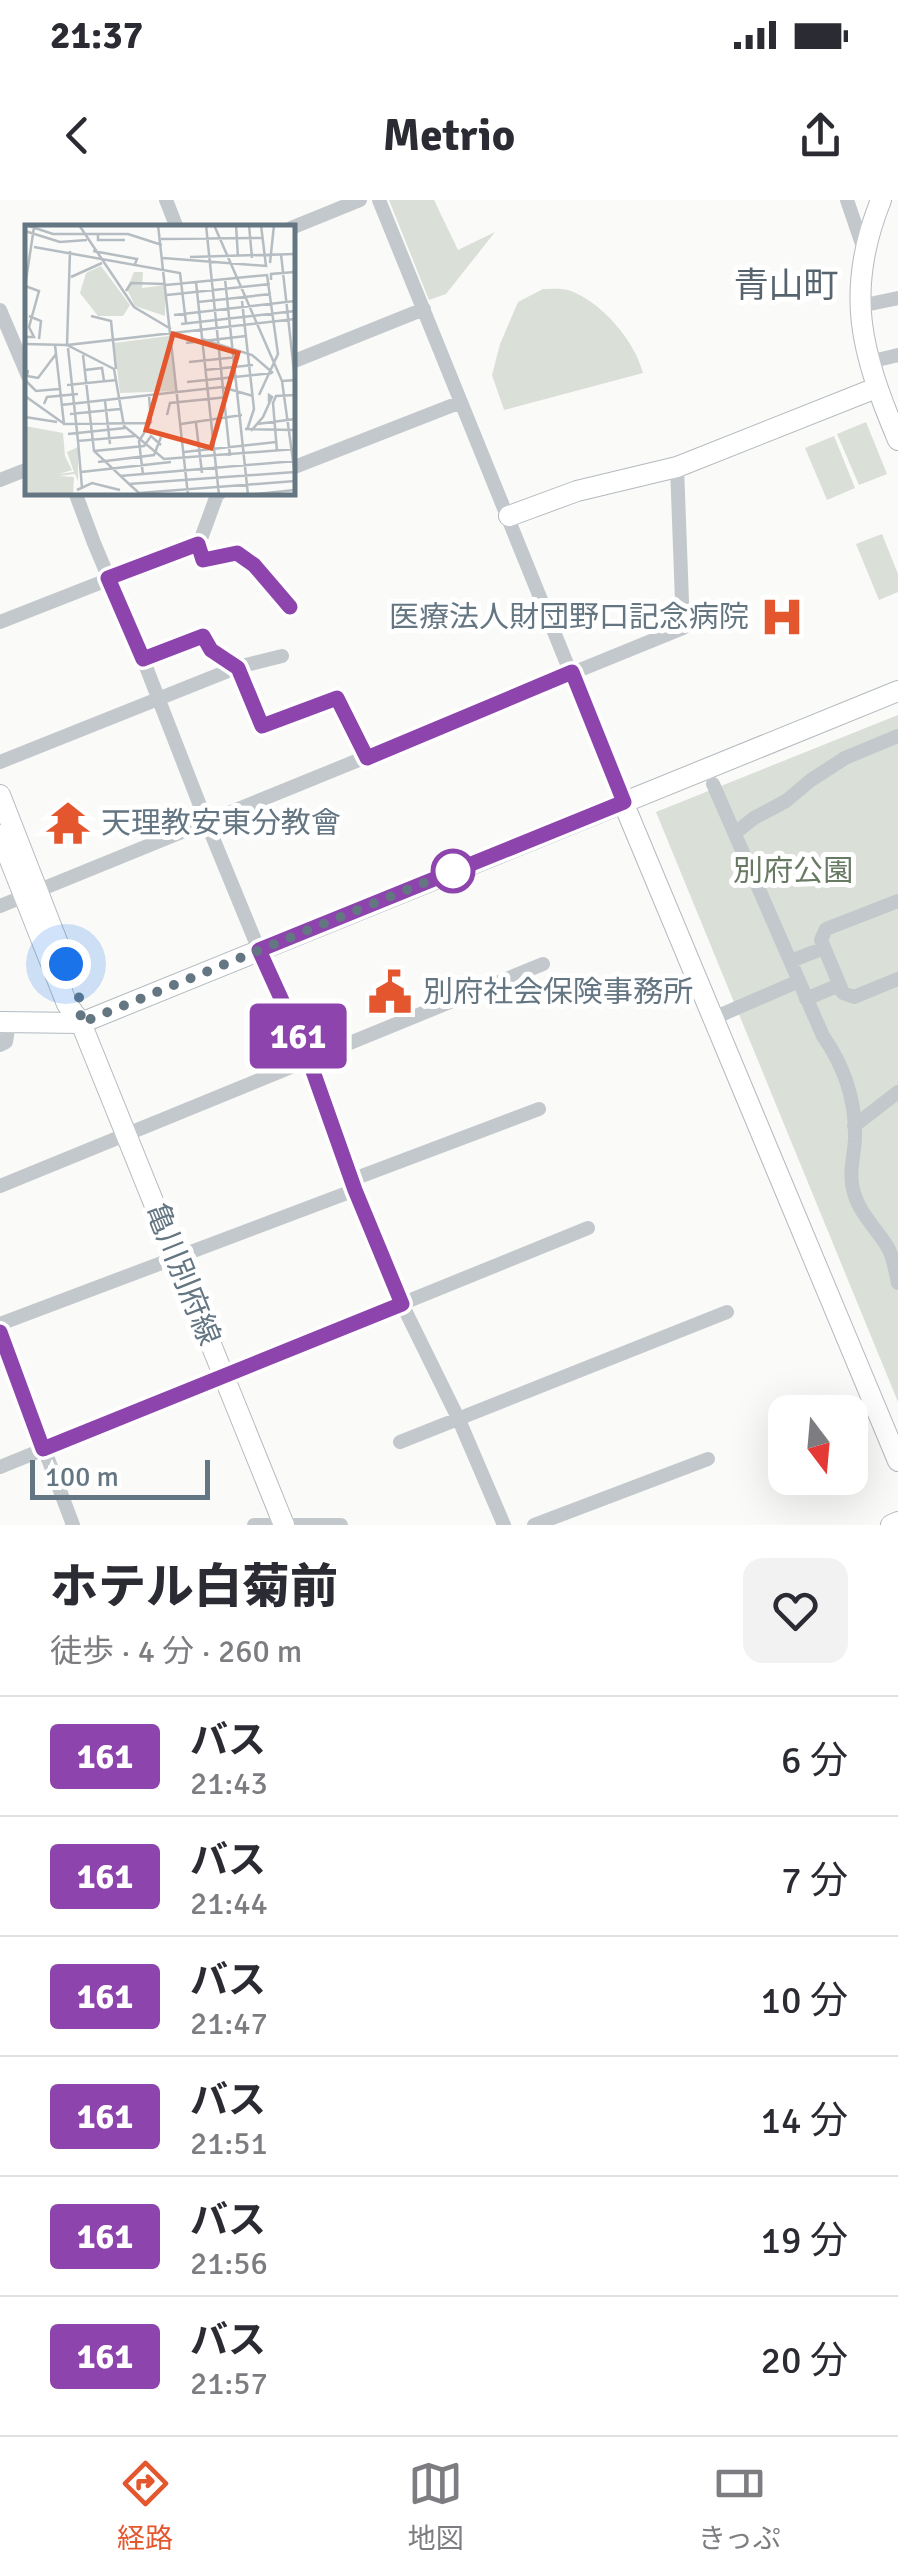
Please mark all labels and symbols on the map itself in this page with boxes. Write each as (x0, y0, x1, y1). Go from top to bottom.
inset map (25, 225, 295, 495)
district label: 青山町 (733, 264, 839, 307)
hospital icon: 医療法人財団野口記念病院 (758, 593, 806, 641)
place label: 医療法人財団野口記念病院 (389, 599, 749, 636)
temple icon: 天理教安東分教會 (44, 799, 92, 847)
place label: 天理教安東分教會 (101, 805, 341, 842)
unlabelled marker (432, 850, 474, 892)
park label: 別府公園 (733, 853, 853, 890)
your location (41, 939, 91, 989)
public building icon: 別府社会保険事務所 (366, 968, 414, 1016)
place label: 別府社会保険事務所 (423, 974, 693, 1011)
line badge: 161 (240, 1004, 356, 1068)
street label: 亀川別府線 (137, 1198, 228, 1351)
north arrow (768, 1395, 868, 1495)
scale bar (30, 1455, 210, 1500)

